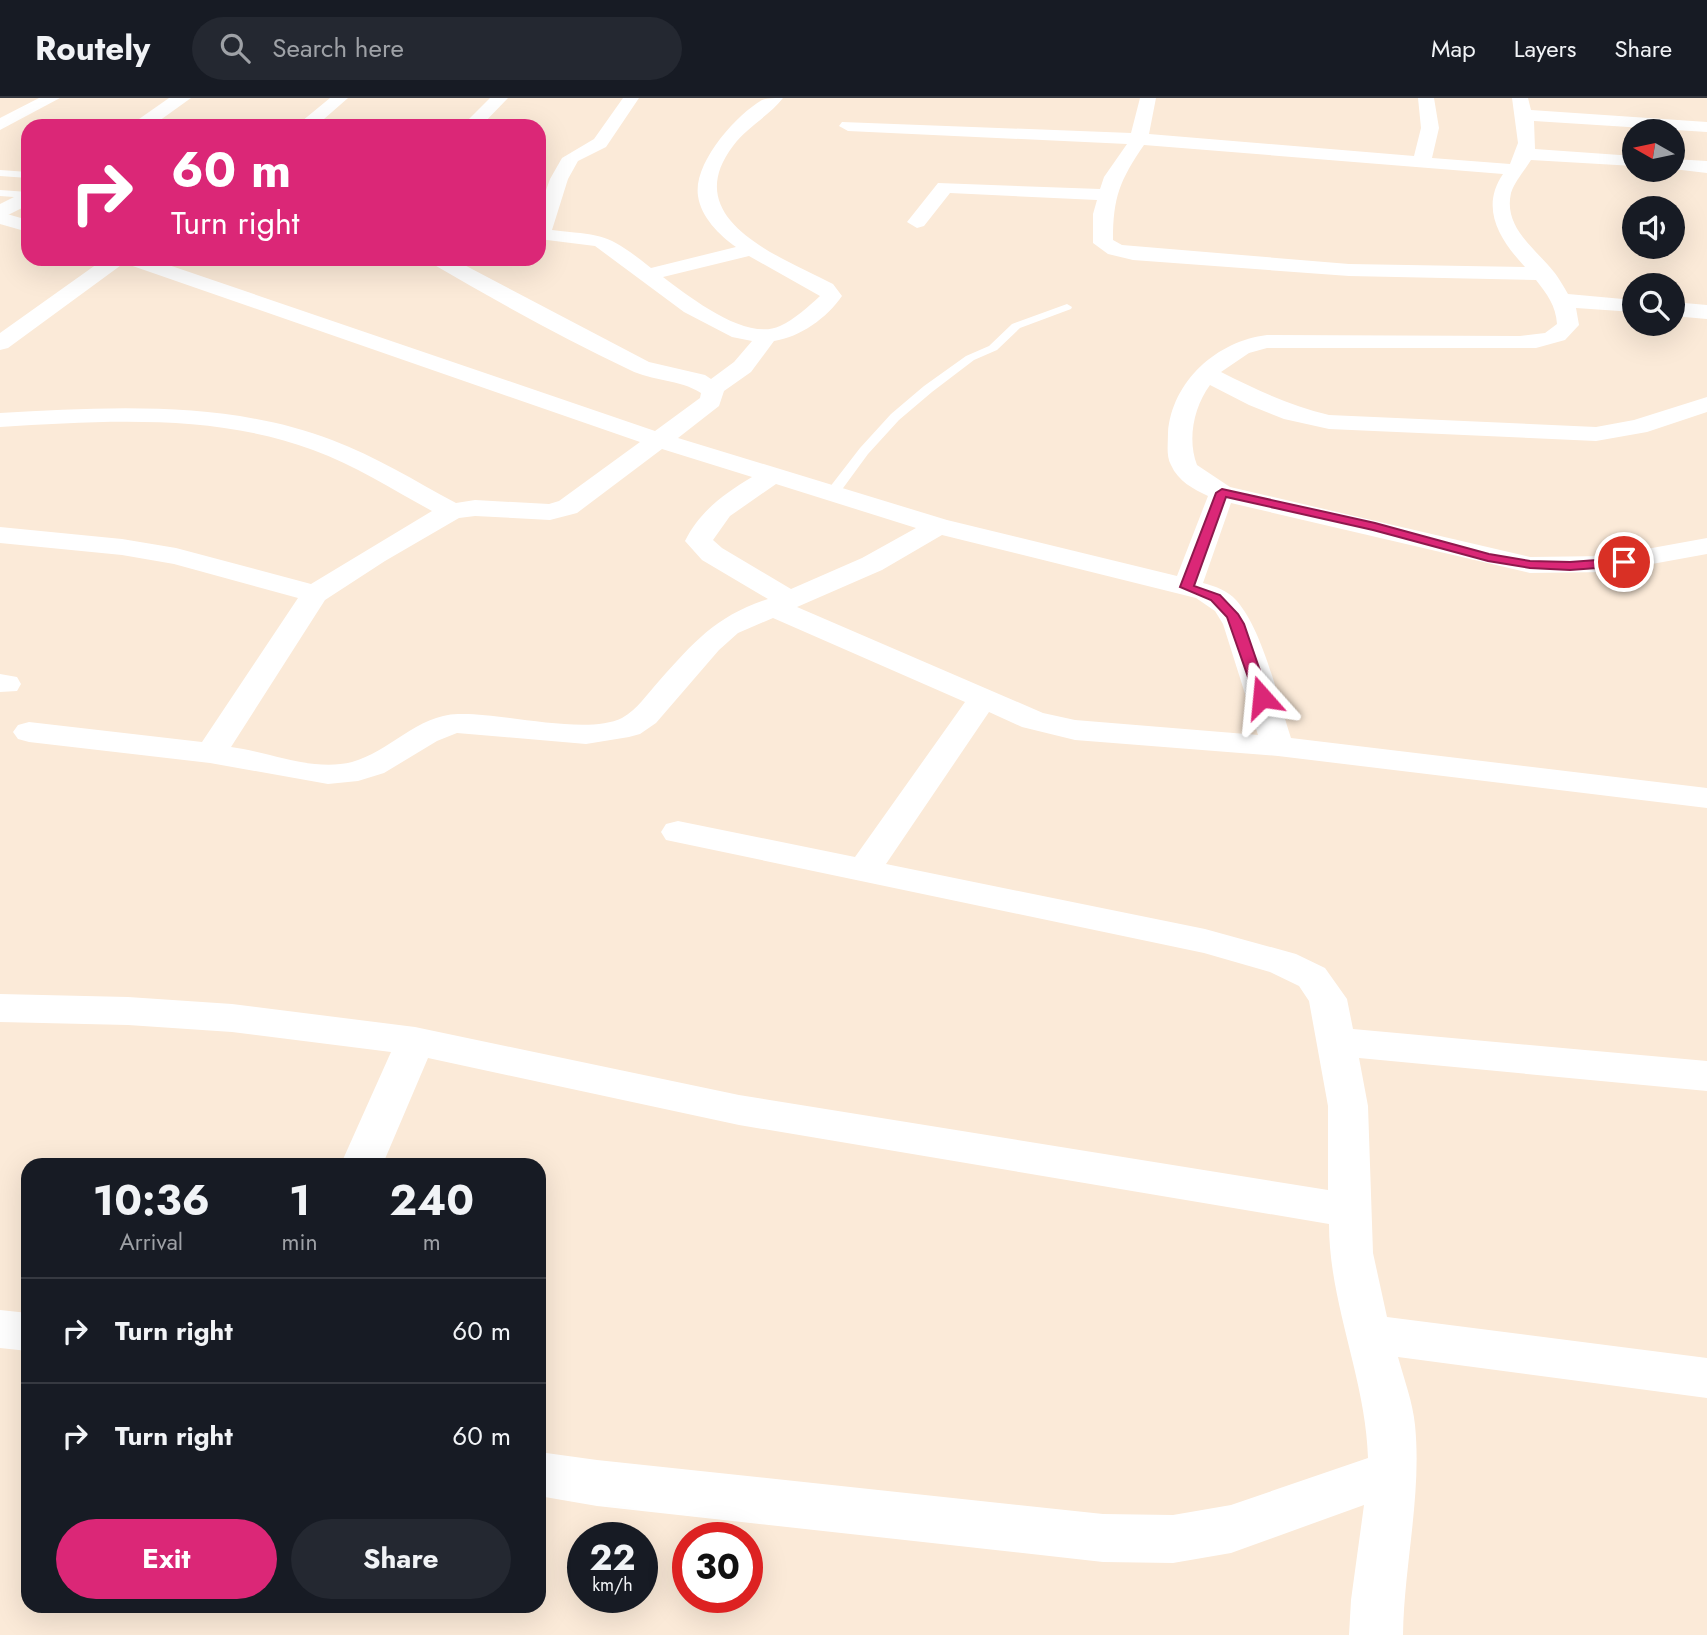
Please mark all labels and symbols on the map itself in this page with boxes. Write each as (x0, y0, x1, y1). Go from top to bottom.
north arrow (1622, 119, 1685, 182)
pin (1594, 532, 1654, 592)
position arrow (1225, 660, 1299, 734)
speed limit sign: 30 (672, 1522, 763, 1613)

